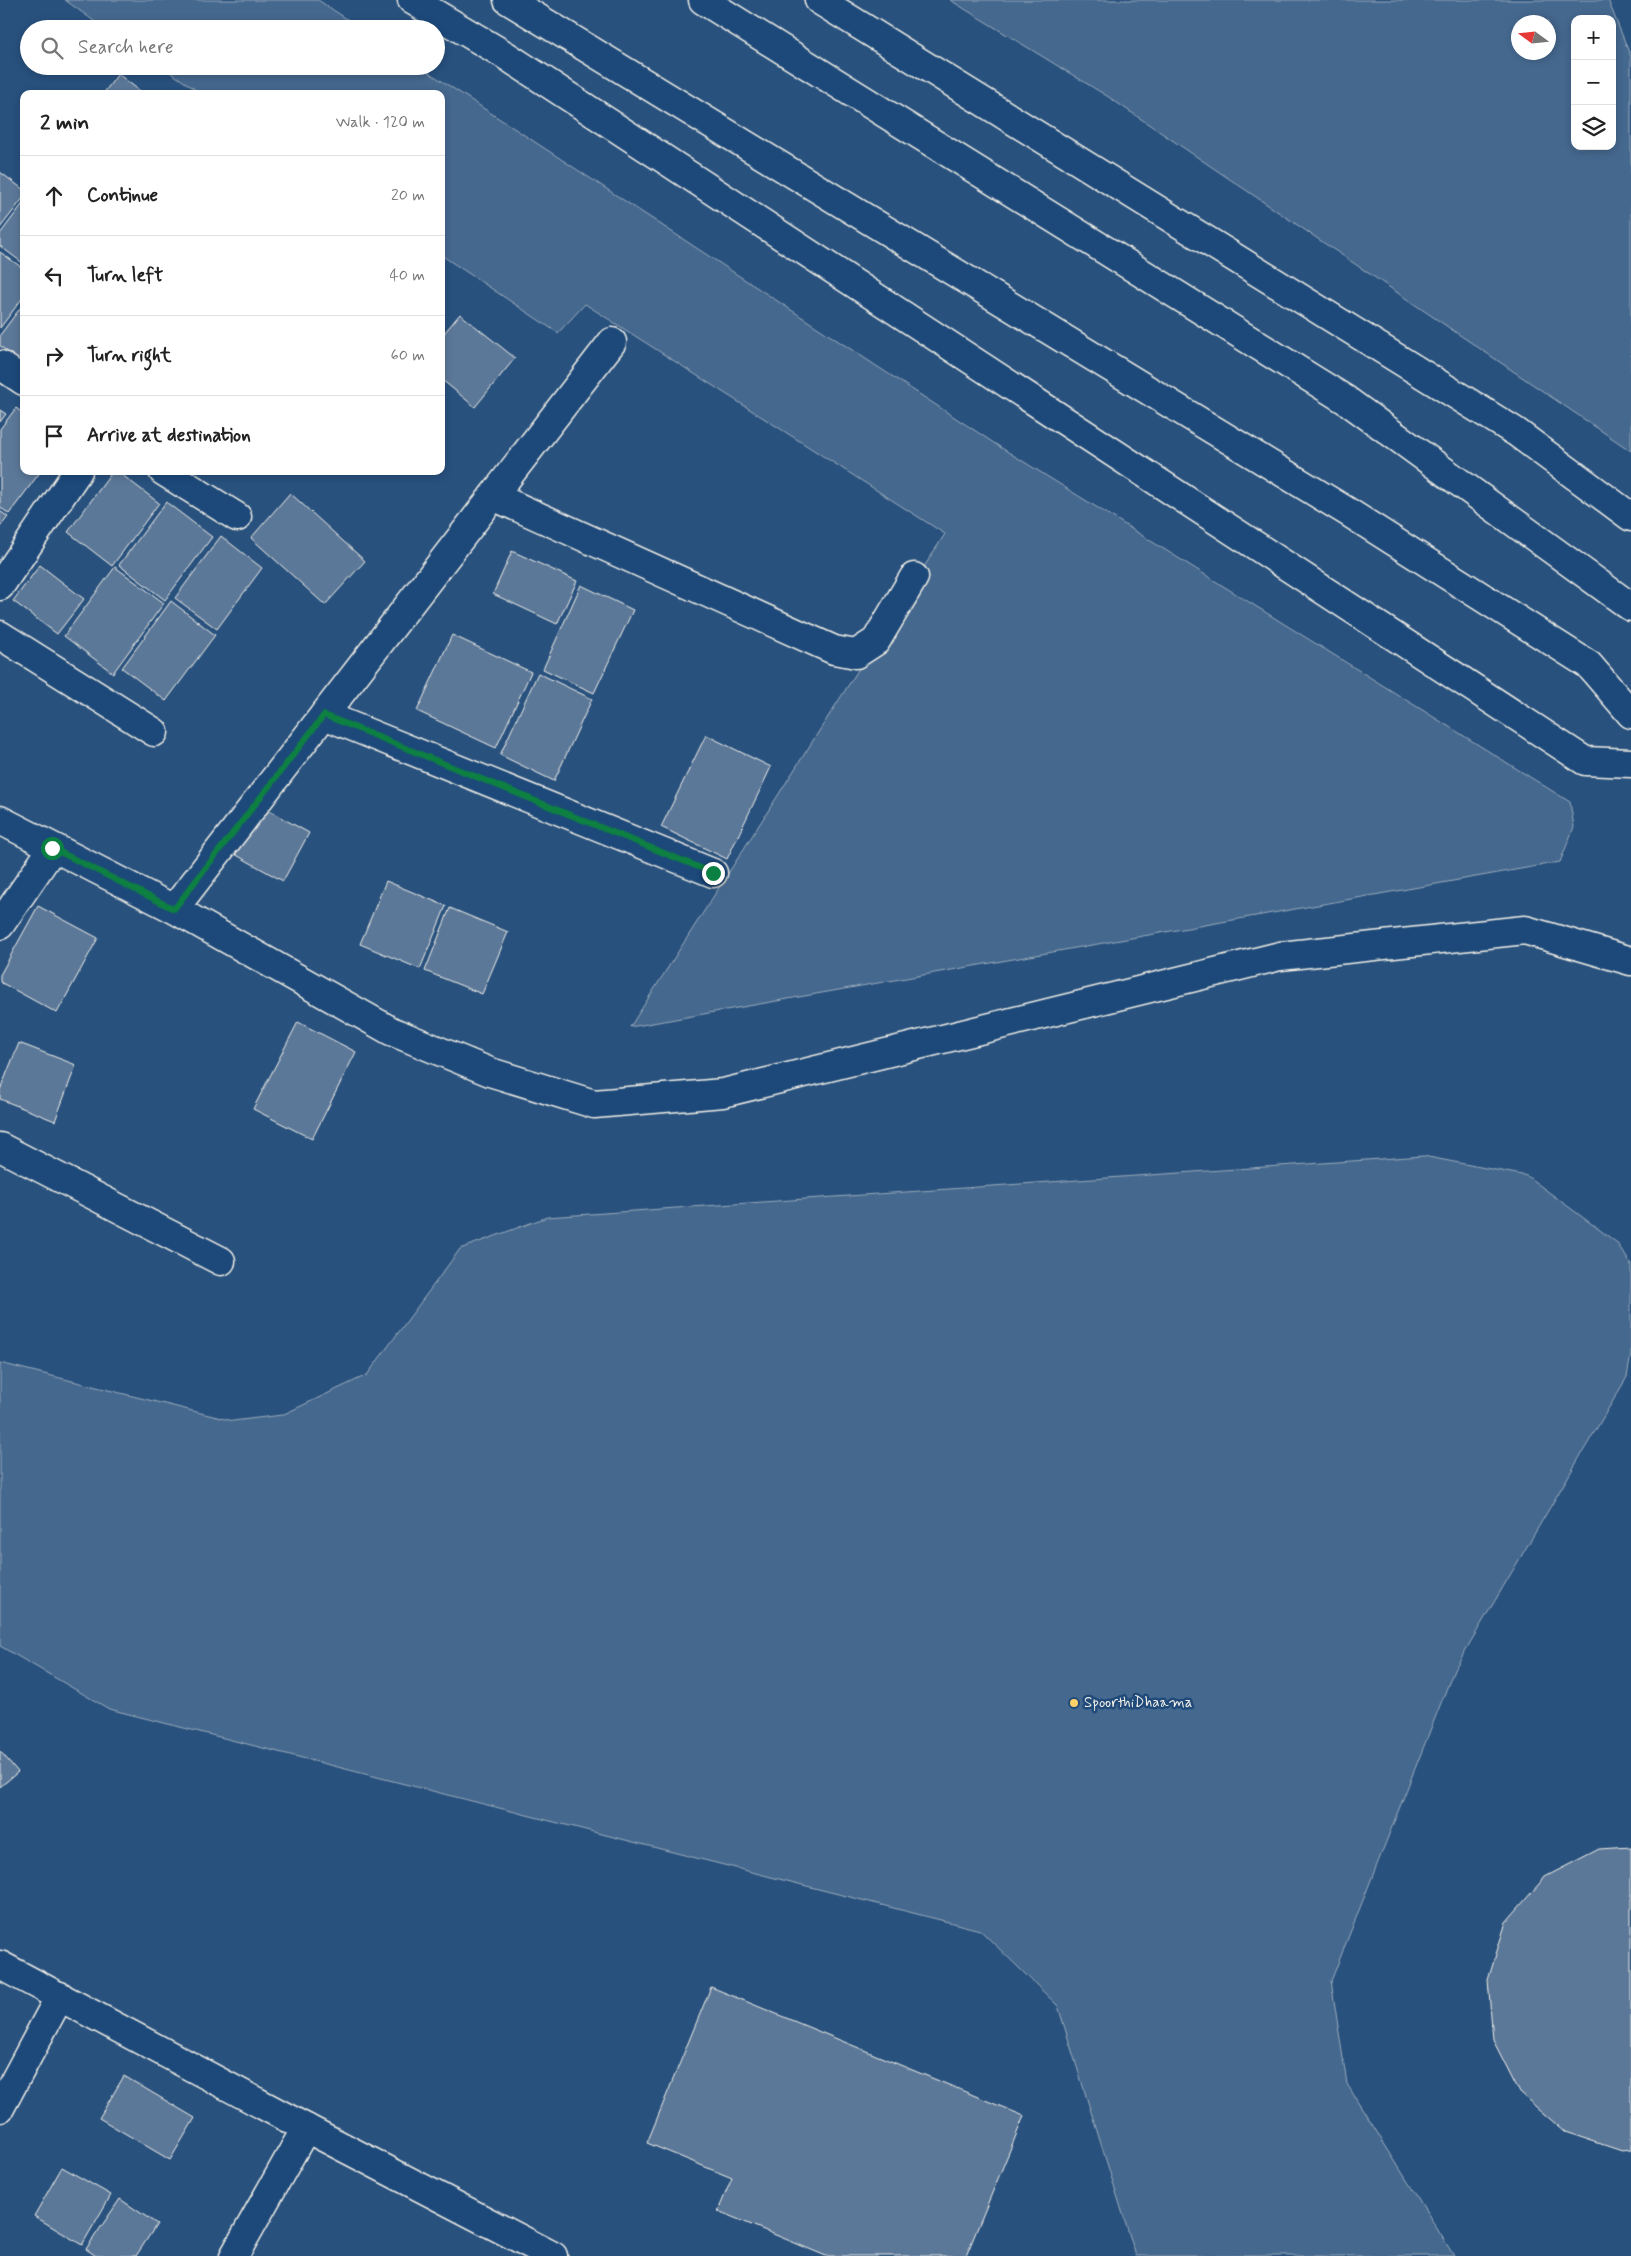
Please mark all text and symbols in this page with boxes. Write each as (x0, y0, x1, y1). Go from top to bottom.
north arrow (1511, 15, 1556, 60)
map controls (1571, 15, 1616, 150)
button: + (1571, 15, 1616, 60)
search box (20, 20, 445, 75)
icon: search (38, 34, 66, 62)
text: Search here (78, 35, 174, 60)
button: − (1571, 60, 1616, 105)
button: layers (1571, 105, 1616, 150)
text: 2 min (40, 109, 89, 137)
text: Walk · 120 m (336, 112, 425, 133)
icon: ahead (40, 182, 68, 210)
text: Continue (87, 183, 158, 208)
text: 20 m (391, 185, 425, 206)
icon: left (40, 262, 68, 290)
text: Turn left (87, 263, 163, 288)
text: 40 m (389, 265, 425, 286)
icon: right (40, 342, 68, 370)
text: Turn right (87, 343, 171, 368)
text: 60 m (391, 345, 425, 366)
icon: arrive (40, 422, 68, 450)
text: Arrive at destination (87, 423, 251, 448)
route start (41, 837, 64, 860)
route end (702, 862, 725, 885)
place label: SpoorthiDhaama (1084, 1693, 1193, 1713)
marker: SpoorthiDhaama (1068, 1697, 1080, 1709)

